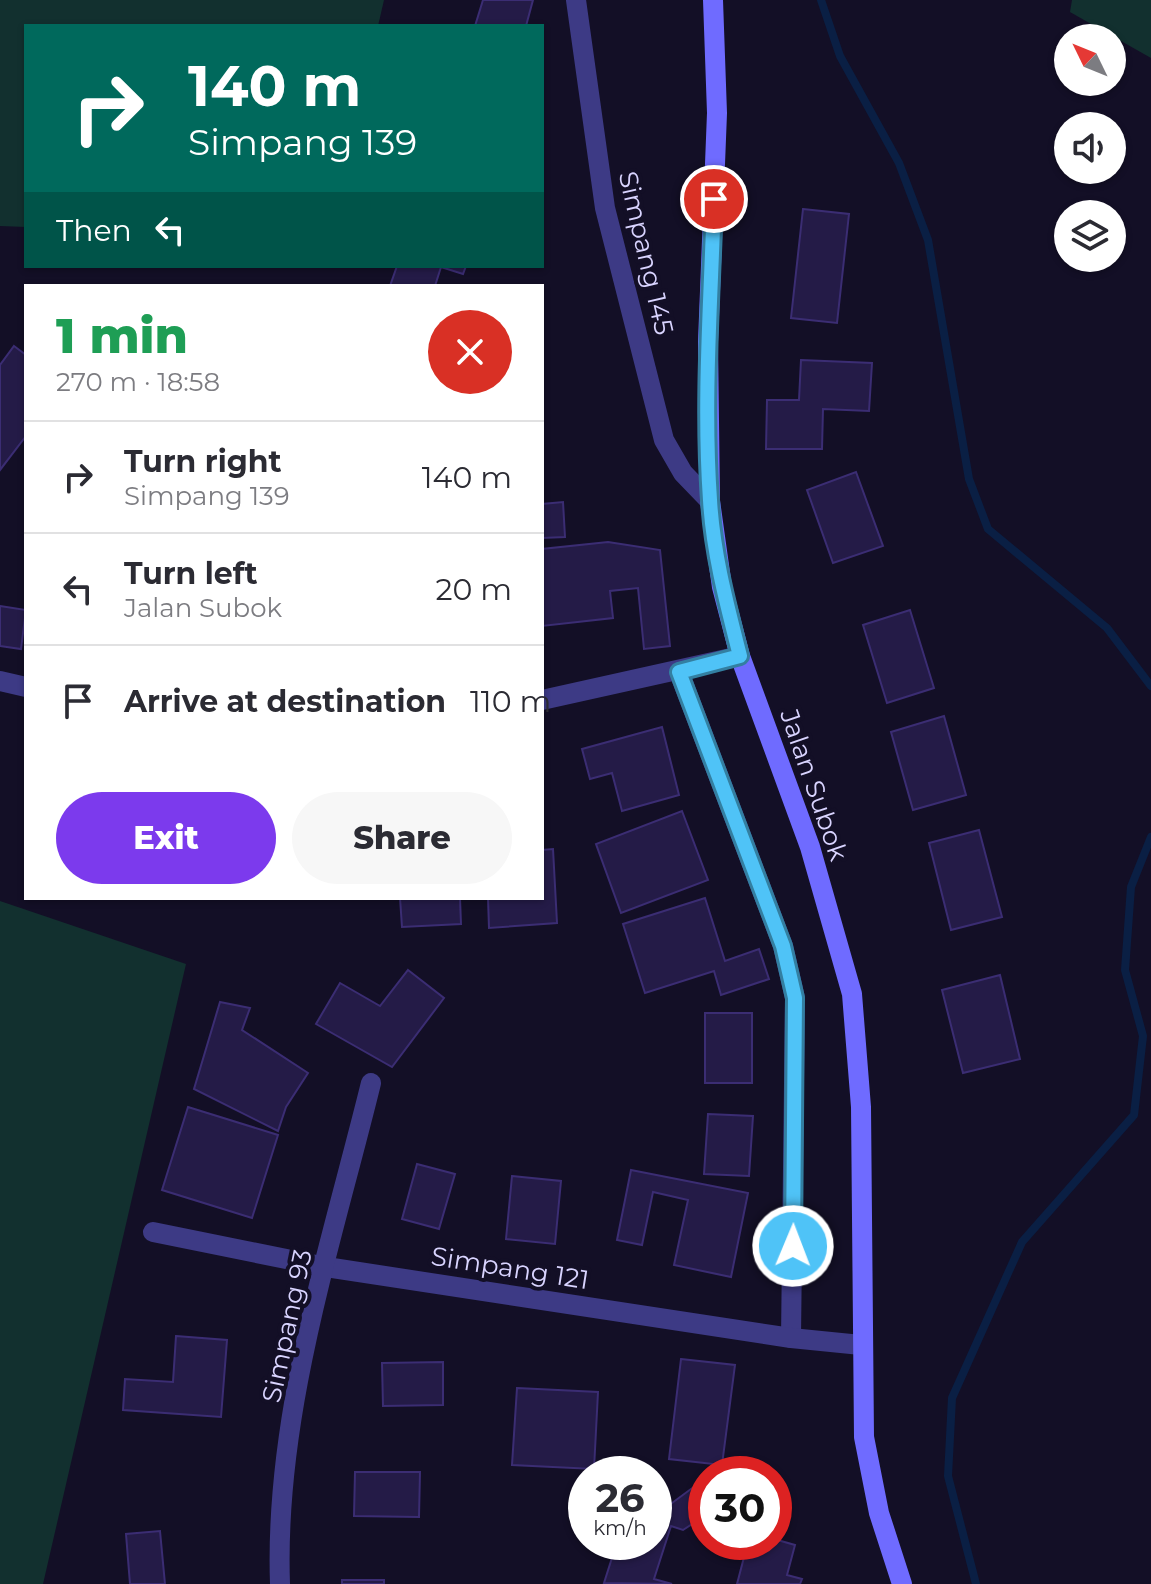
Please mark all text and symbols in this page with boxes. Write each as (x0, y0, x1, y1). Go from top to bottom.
north arrow (1054, 24, 1126, 96)
map controls (1054, 24, 1126, 272)
text: 140 m (188, 52, 361, 120)
icon: right (56, 56, 160, 160)
button: sound (1054, 112, 1126, 184)
text: Simpang 139 (188, 120, 417, 164)
pin (680, 165, 748, 233)
street label: Simpang 145 (612, 168, 680, 338)
icon: arrive (692, 177, 736, 221)
button: layers (1054, 200, 1126, 272)
icon: left (148, 208, 192, 252)
text: Then (56, 212, 132, 249)
text: 1 min (56, 307, 188, 365)
button: close (428, 310, 512, 394)
text: 270 m · 18:58 (56, 366, 220, 398)
text: Turn right (124, 443, 281, 480)
icon: right (56, 455, 100, 499)
text: 140 m (422, 459, 512, 496)
text: Simpang 139 (124, 480, 290, 512)
text: Turn left (124, 555, 257, 592)
icon: left (56, 567, 100, 611)
text: 20 m (435, 571, 512, 608)
text: Jalan Subok (124, 592, 282, 624)
icon: arrive (56, 679, 100, 723)
text: Arrive at destination (124, 683, 446, 720)
text: 110 m (470, 683, 551, 720)
street label: Jalan Subok (773, 704, 855, 865)
button: Exit (56, 792, 276, 884)
button: Share (292, 792, 512, 884)
position arrow (751, 1204, 835, 1288)
street label: Simpang 121 (429, 1240, 591, 1296)
street label: Simpang 93 (255, 1246, 319, 1406)
speed limit sign: 30 (688, 1456, 792, 1560)
text: 26 (595, 1473, 645, 1522)
text: km/h (593, 1516, 647, 1540)

